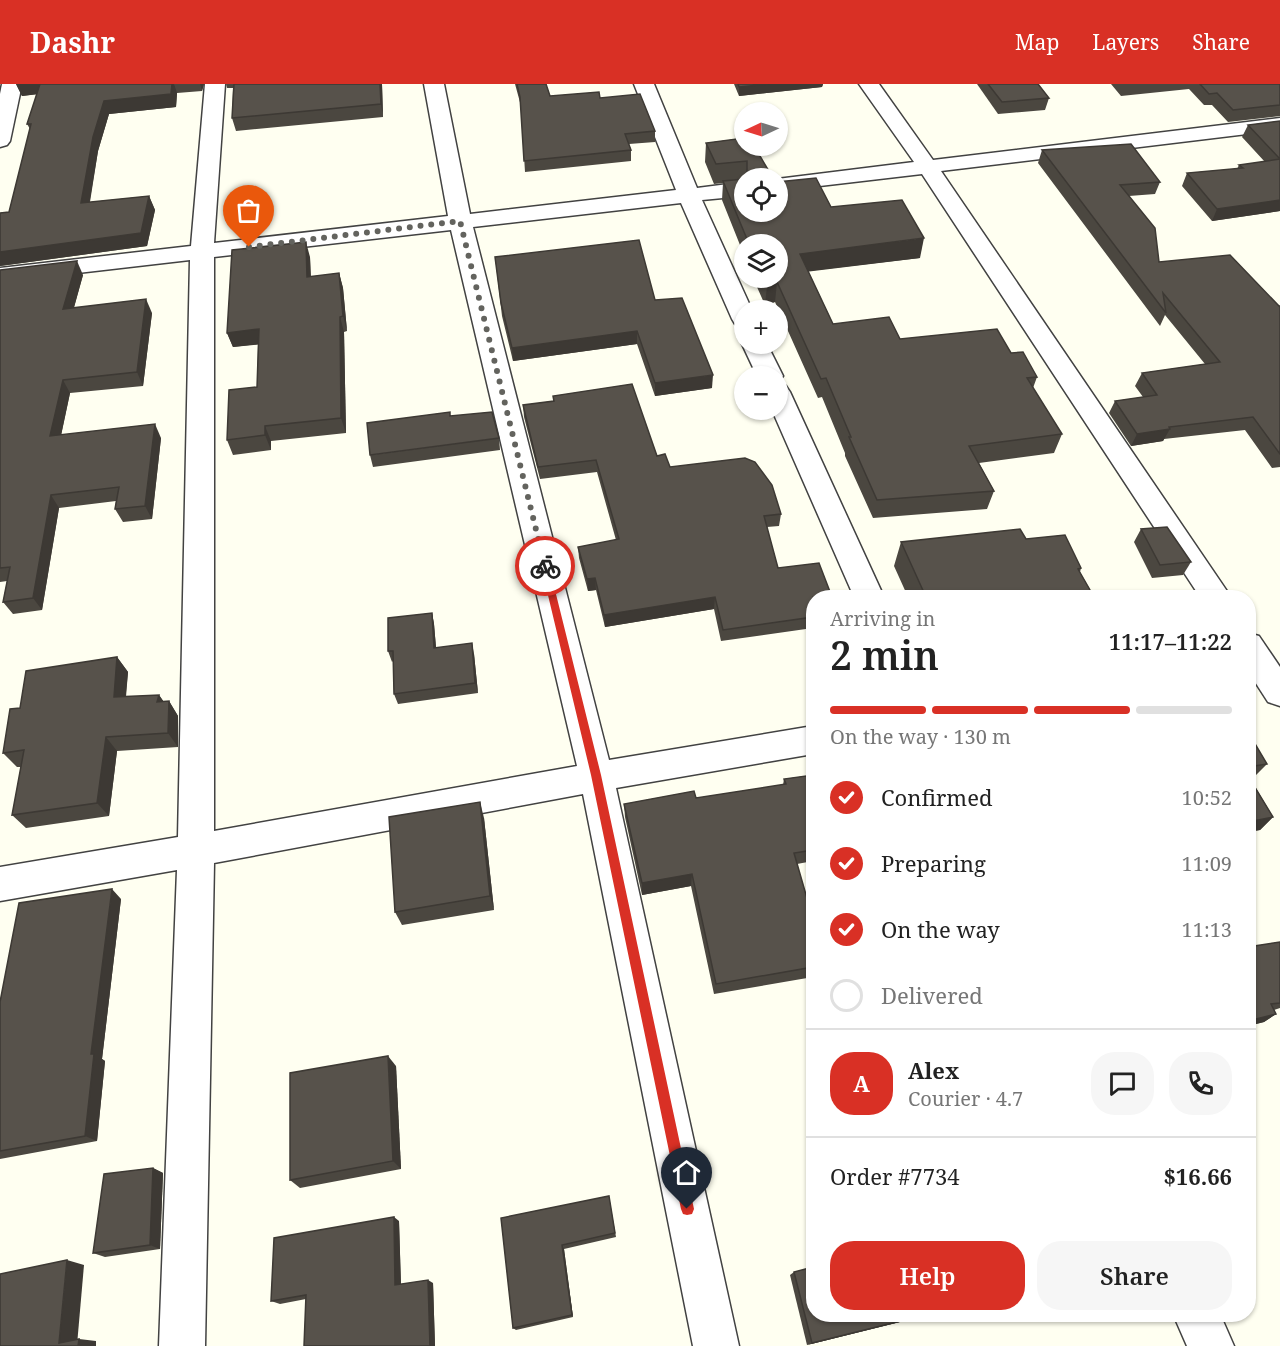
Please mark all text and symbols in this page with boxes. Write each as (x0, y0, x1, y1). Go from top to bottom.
text: Dashr (30, 23, 115, 61)
text: Map (1015, 28, 1059, 56)
text: Layers (1092, 28, 1159, 56)
text: Share (1192, 28, 1250, 56)
north arrow (734, 102, 788, 156)
map controls (734, 102, 788, 420)
button: locate (734, 168, 788, 222)
pin (223, 185, 274, 247)
icon: bag (232, 194, 265, 227)
button: layers (734, 234, 788, 288)
button: + (734, 300, 788, 354)
button: − (734, 366, 788, 420)
courier (515, 536, 575, 596)
icon: bike (529, 550, 562, 583)
text: Arriving in (830, 605, 935, 632)
text: 11:17–11:22 (1109, 626, 1232, 656)
text: 2 min (830, 628, 939, 681)
text: On the way · 130 m (830, 723, 1011, 750)
icon: check (830, 781, 863, 814)
text: Confirmed (881, 782, 992, 812)
text: 10:52 (1182, 784, 1232, 811)
icon: check (830, 847, 863, 880)
text: Preparing (881, 848, 986, 878)
text: 11:09 (1182, 850, 1232, 877)
icon: check (830, 913, 863, 946)
text: On the way (881, 914, 1000, 944)
text: 11:13 (1182, 916, 1232, 943)
text: Delivered (881, 980, 983, 1010)
button: chat (1091, 1052, 1154, 1115)
button: phone (1169, 1052, 1232, 1115)
text: Alex (908, 1055, 959, 1085)
text: A (853, 1068, 870, 1098)
text: Courier · 4.7 (908, 1085, 1023, 1112)
pin (661, 1147, 712, 1209)
icon: home (670, 1156, 703, 1189)
text: Order #7734 (830, 1161, 960, 1191)
text: $16.66 (1163, 1161, 1232, 1191)
button: Help (830, 1241, 1025, 1310)
button: Share (1037, 1241, 1232, 1310)

